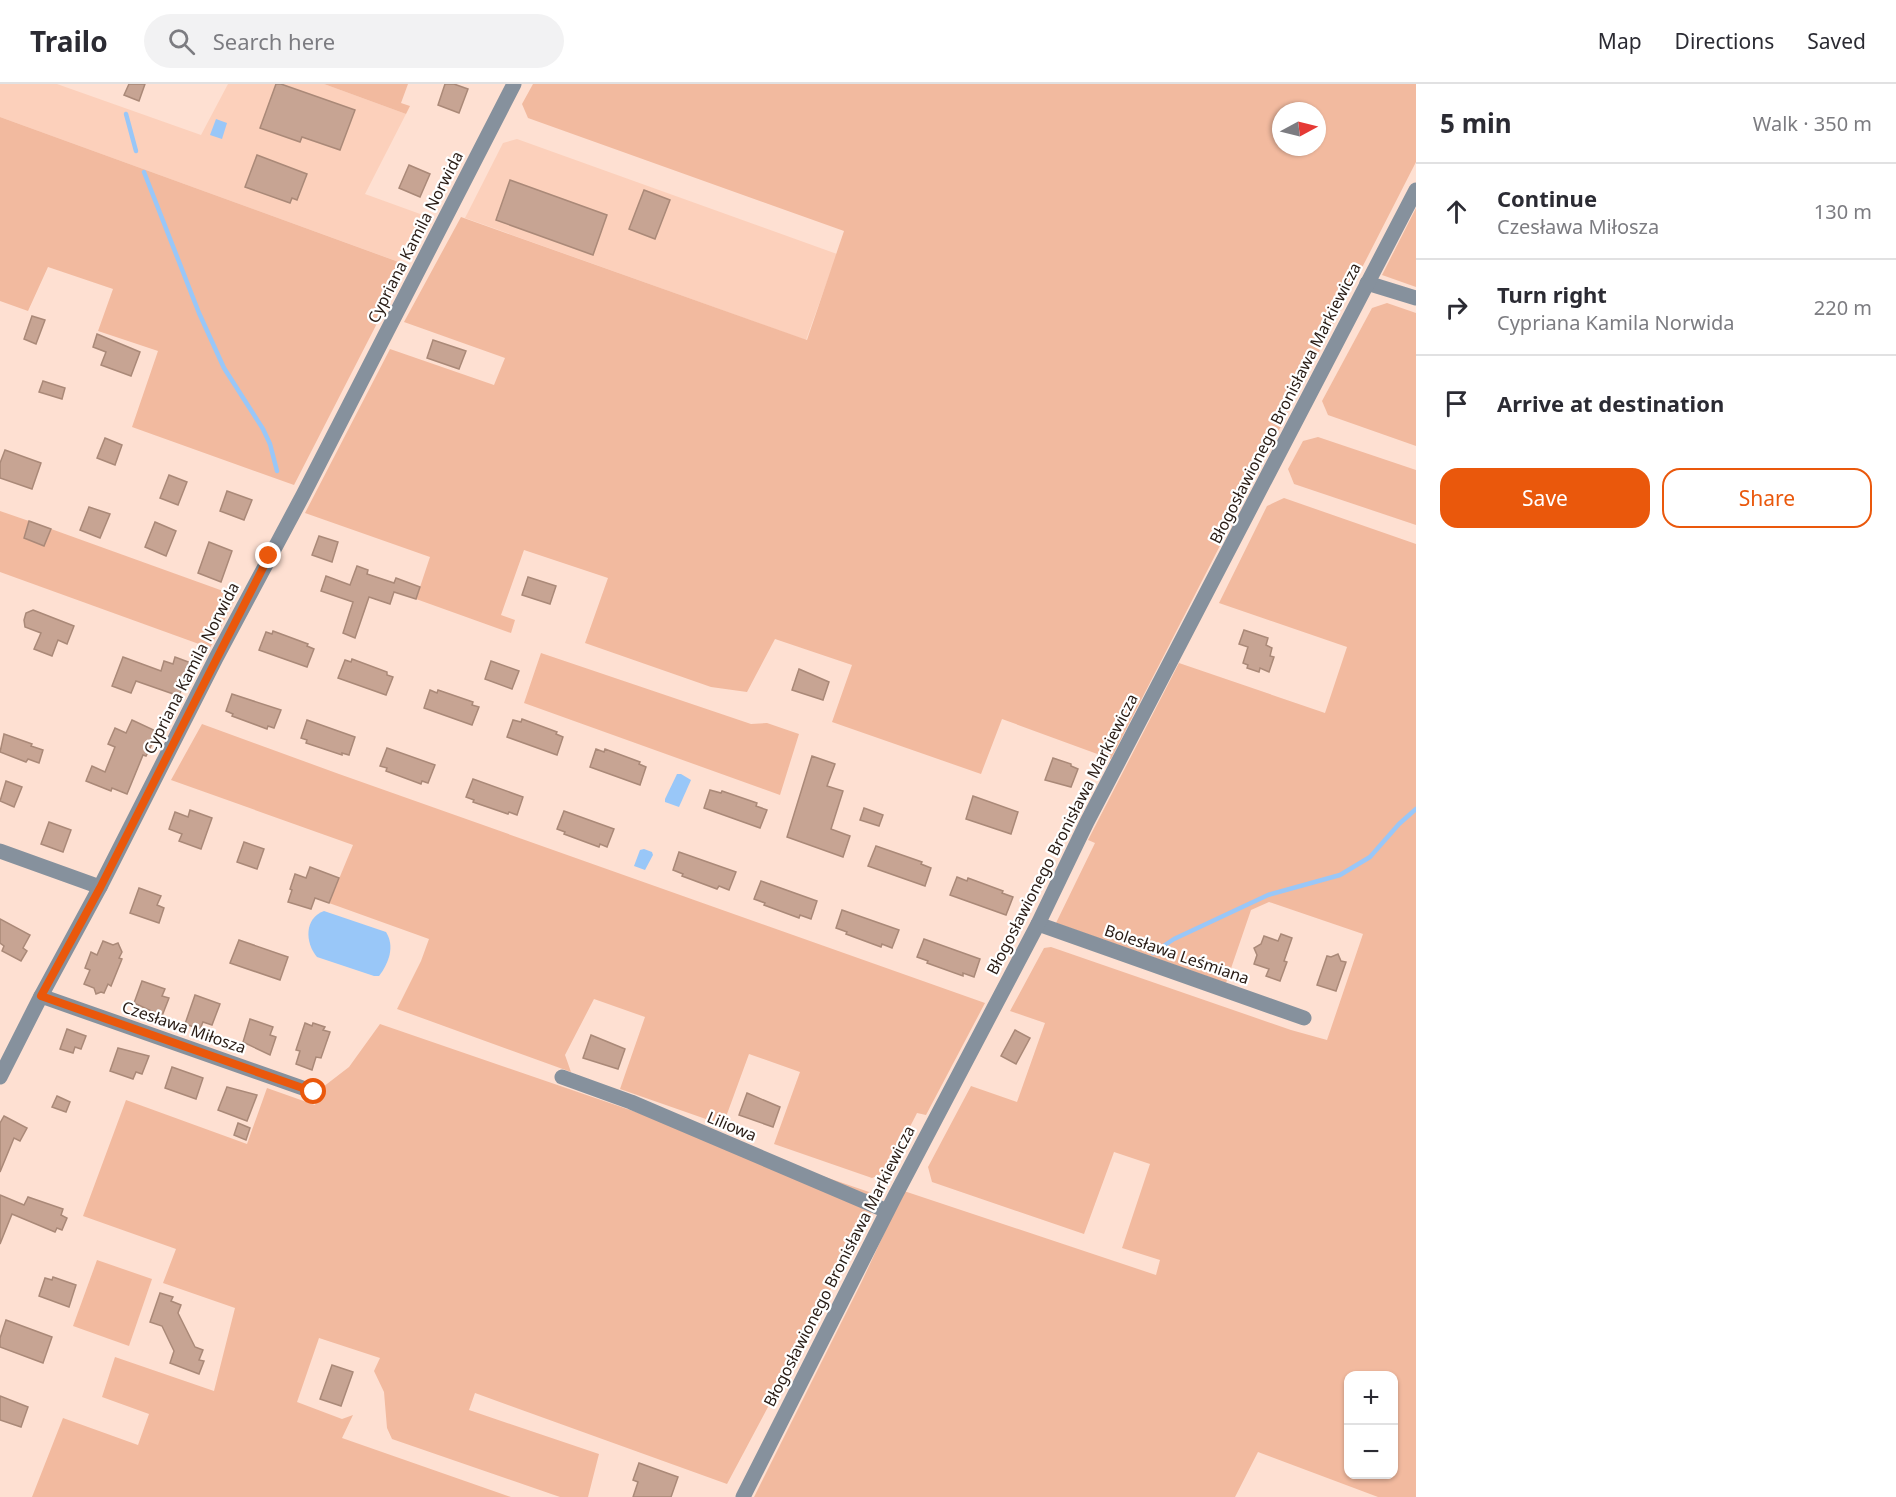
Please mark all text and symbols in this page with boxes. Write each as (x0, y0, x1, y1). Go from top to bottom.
search box (144, 14, 564, 68)
text: Trailo (30, 22, 108, 60)
icon: search (165, 25, 198, 58)
text: Search here (213, 26, 335, 56)
text: Map (1598, 27, 1642, 55)
text: Directions (1675, 27, 1774, 55)
text: Saved (1807, 27, 1866, 55)
north arrow (1272, 102, 1326, 156)
text: 5 min (1440, 105, 1512, 141)
text: Walk · 350 m (1753, 110, 1872, 137)
street label: Cypriana Kamila Norwida (362, 147, 468, 327)
text: Continue (1497, 183, 1597, 213)
icon: ahead (1440, 195, 1473, 228)
text: 130 m (1814, 198, 1872, 225)
text: Czesława Miłosza (1497, 213, 1659, 240)
street label: Błogosławionego Bronisława Markiewicza (1204, 259, 1366, 547)
text: Turn right (1497, 279, 1607, 309)
icon: right (1440, 291, 1473, 324)
text: 220 m (1814, 294, 1872, 321)
text: Cypriana Kamila Norwida (1497, 309, 1735, 336)
icon: arrive (1440, 387, 1473, 420)
text: Arrive at destination (1497, 388, 1724, 418)
button: Save (1440, 468, 1650, 528)
button: Share (1662, 468, 1872, 528)
route end (255, 542, 281, 568)
street label: Cypriana Kamila Norwida (138, 578, 244, 758)
street label: Błogosławionego Bronisława Markiewicza (981, 690, 1143, 978)
street label: Bolesława Leśmiana (1102, 919, 1252, 989)
street label: Czesława Miłosza (119, 995, 249, 1059)
route start (300, 1078, 326, 1104)
street label: Liliowa (704, 1106, 760, 1146)
street label: Błogosławionego Bronisława Markiewicza (758, 1122, 920, 1410)
map controls (1344, 1371, 1398, 1479)
button: + (1344, 1371, 1398, 1425)
button: − (1344, 1425, 1398, 1479)

